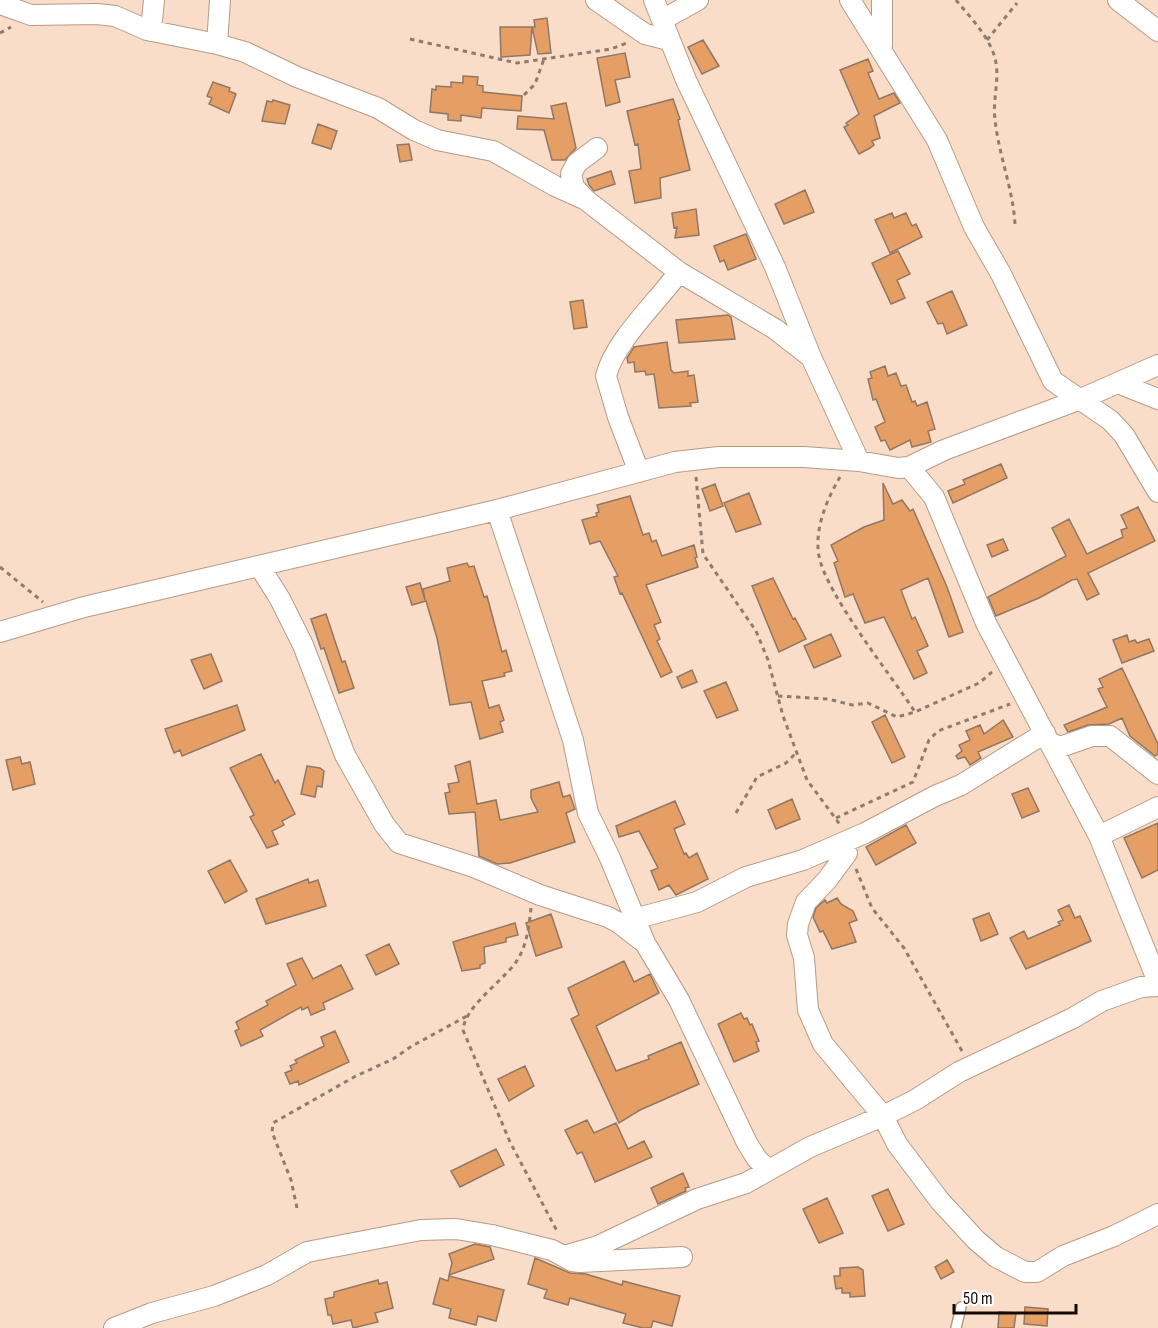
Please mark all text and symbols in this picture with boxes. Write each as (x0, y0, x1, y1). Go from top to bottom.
scale bar (954, 1277, 1076, 1315)
text: 50 m (963, 1288, 993, 1309)

